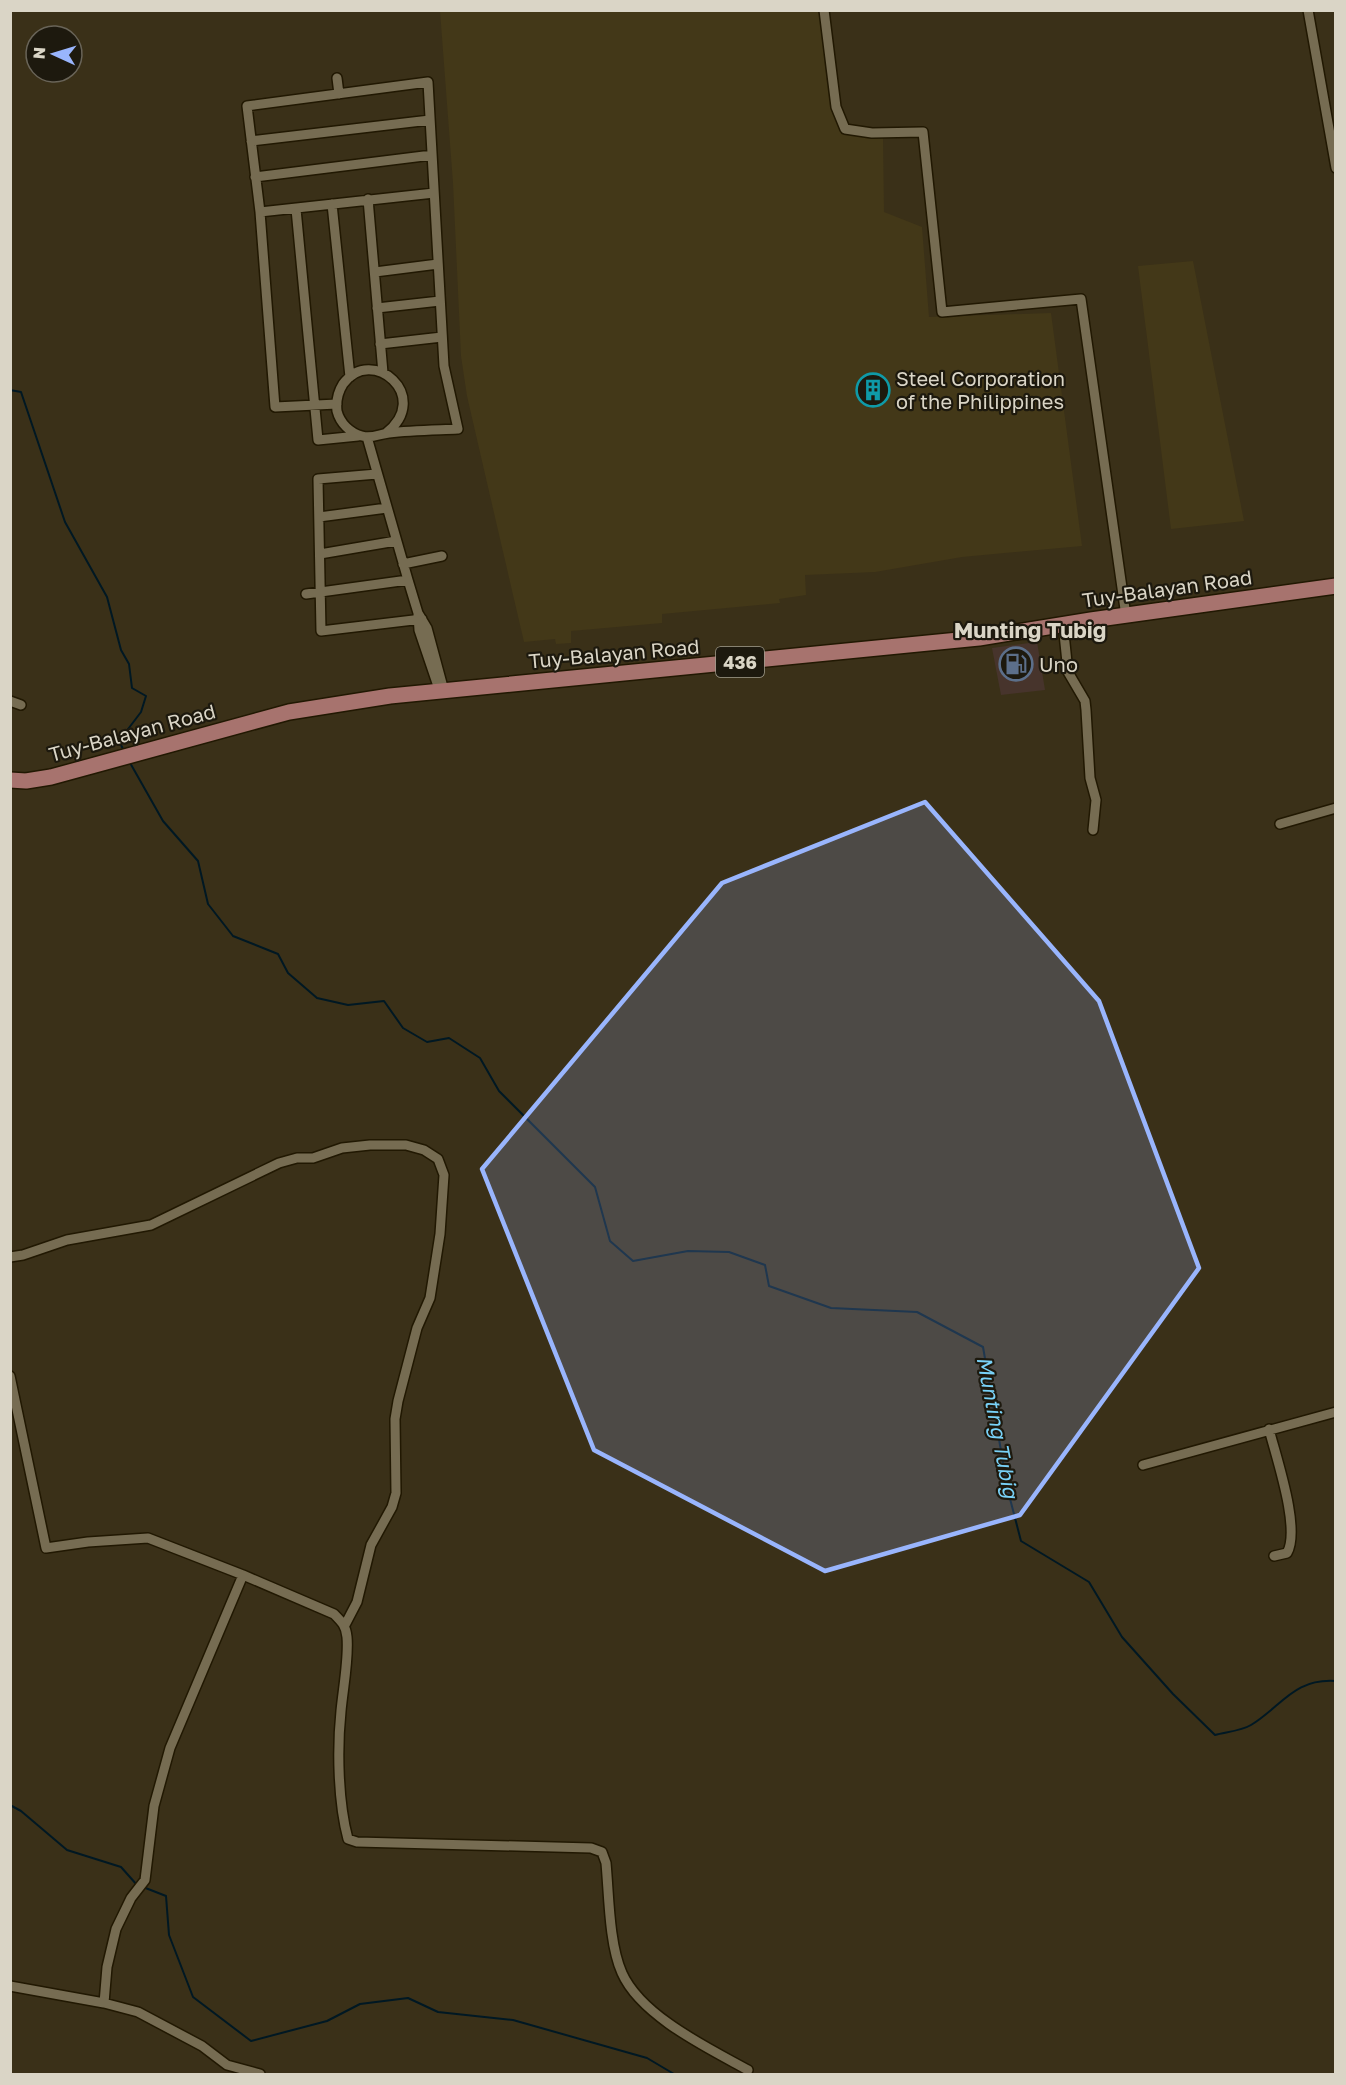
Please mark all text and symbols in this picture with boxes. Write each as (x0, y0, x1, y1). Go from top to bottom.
north arrow (24, 24, 84, 84)
text: N (29, 46, 49, 60)
place label: Steel Corporation of the Philippines (896, 366, 1065, 413)
building icon: Steel Corporation of the Philippines (855, 372, 891, 408)
street label: Tuy-Balayan Road (1081, 564, 1253, 612)
district label: Munting Tubig (954, 616, 1106, 643)
street label: Tuy-Balayan Road (528, 634, 700, 672)
fuel station icon: Uno (998, 646, 1034, 682)
road number: 436 (716, 647, 764, 677)
place label: Uno (1039, 652, 1078, 676)
street label: Tuy-Balayan Road (46, 698, 218, 766)
water label: Munting Tubig (972, 1354, 1025, 1502)

